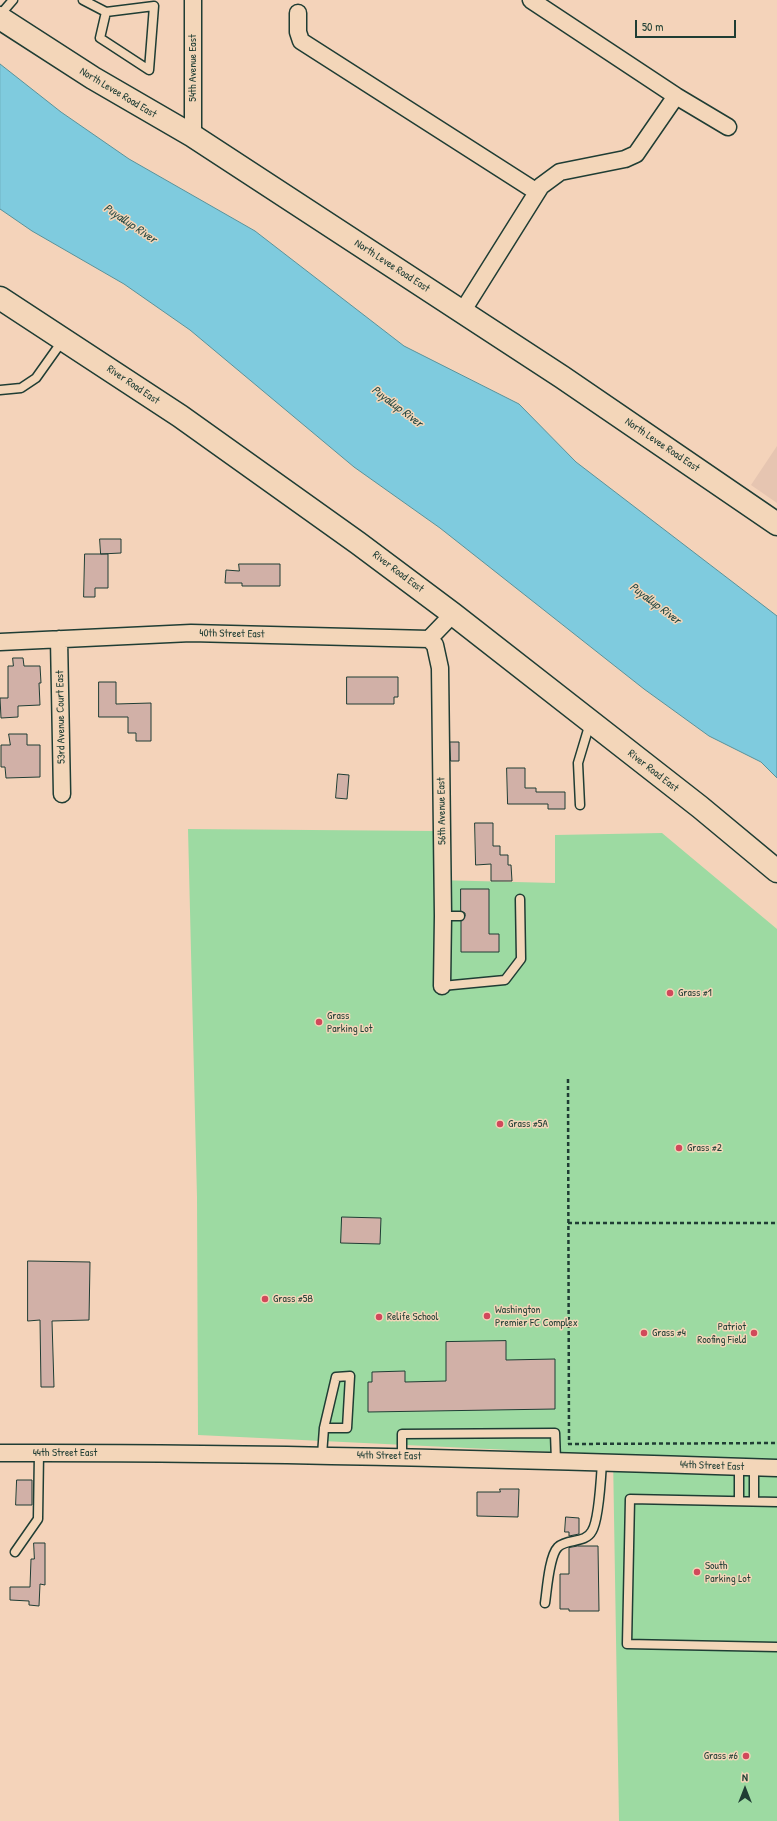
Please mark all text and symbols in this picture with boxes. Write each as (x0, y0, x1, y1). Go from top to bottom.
scale bar (637, 12, 738, 38)
text: 50 m (642, 18, 663, 35)
street label: 54th Avenue East (186, 34, 200, 102)
street label: North Levee Road East (77, 65, 159, 121)
water label: Puyallup River (101, 201, 159, 247)
street label: North Levee Road East (352, 237, 432, 295)
street label: River Road East (104, 363, 162, 407)
water label: Puyallup River (368, 383, 426, 431)
street label: North Levee Road East (622, 415, 702, 475)
street label: River Road East (370, 548, 426, 596)
water label: Puyallup River (626, 580, 684, 628)
street label: 40th Street East (199, 627, 265, 641)
street label: 53rd Avenue Court East (54, 670, 68, 764)
street label: River Road East (625, 747, 681, 795)
street label: 56th Avenue East (435, 777, 449, 845)
place label: Grass #1 (678, 986, 712, 1000)
marker: Grass #1 (665, 988, 675, 998)
place label: Grass Parking Lot (327, 1009, 373, 1035)
marker: Grass Parking Lot (314, 1017, 324, 1027)
place label: Grass #5A (508, 1117, 548, 1131)
marker: Grass #5A (495, 1119, 505, 1129)
place label: Grass #2 (687, 1141, 722, 1155)
marker: Grass #2 (674, 1143, 684, 1153)
place label: Grass #5B (273, 1292, 313, 1306)
marker: Grass #5B (260, 1294, 270, 1304)
place label: Washington Premier FC Complex (495, 1303, 578, 1329)
place label: Relife School (387, 1310, 438, 1324)
marker: Washington Premier FC Complex (482, 1311, 492, 1321)
marker: Relife School (374, 1312, 384, 1322)
place label: Patriot Roofing Field (697, 1320, 746, 1346)
place label: Grass #4 (652, 1326, 686, 1340)
marker: Grass #4 (639, 1328, 649, 1338)
marker: Patriot Roofing Field (749, 1328, 759, 1338)
street label: 44th Street East (33, 1446, 97, 1460)
street label: 44th Street East (357, 1449, 421, 1463)
street label: 44th Street East (680, 1458, 744, 1474)
place label: South Parking Lot (705, 1559, 751, 1585)
marker: South Parking Lot (692, 1567, 702, 1577)
place label: Grass #6 (704, 1749, 738, 1763)
marker: Grass #6 (741, 1751, 751, 1761)
north arrow (725, 1769, 765, 1809)
text: N (742, 1770, 748, 1784)

